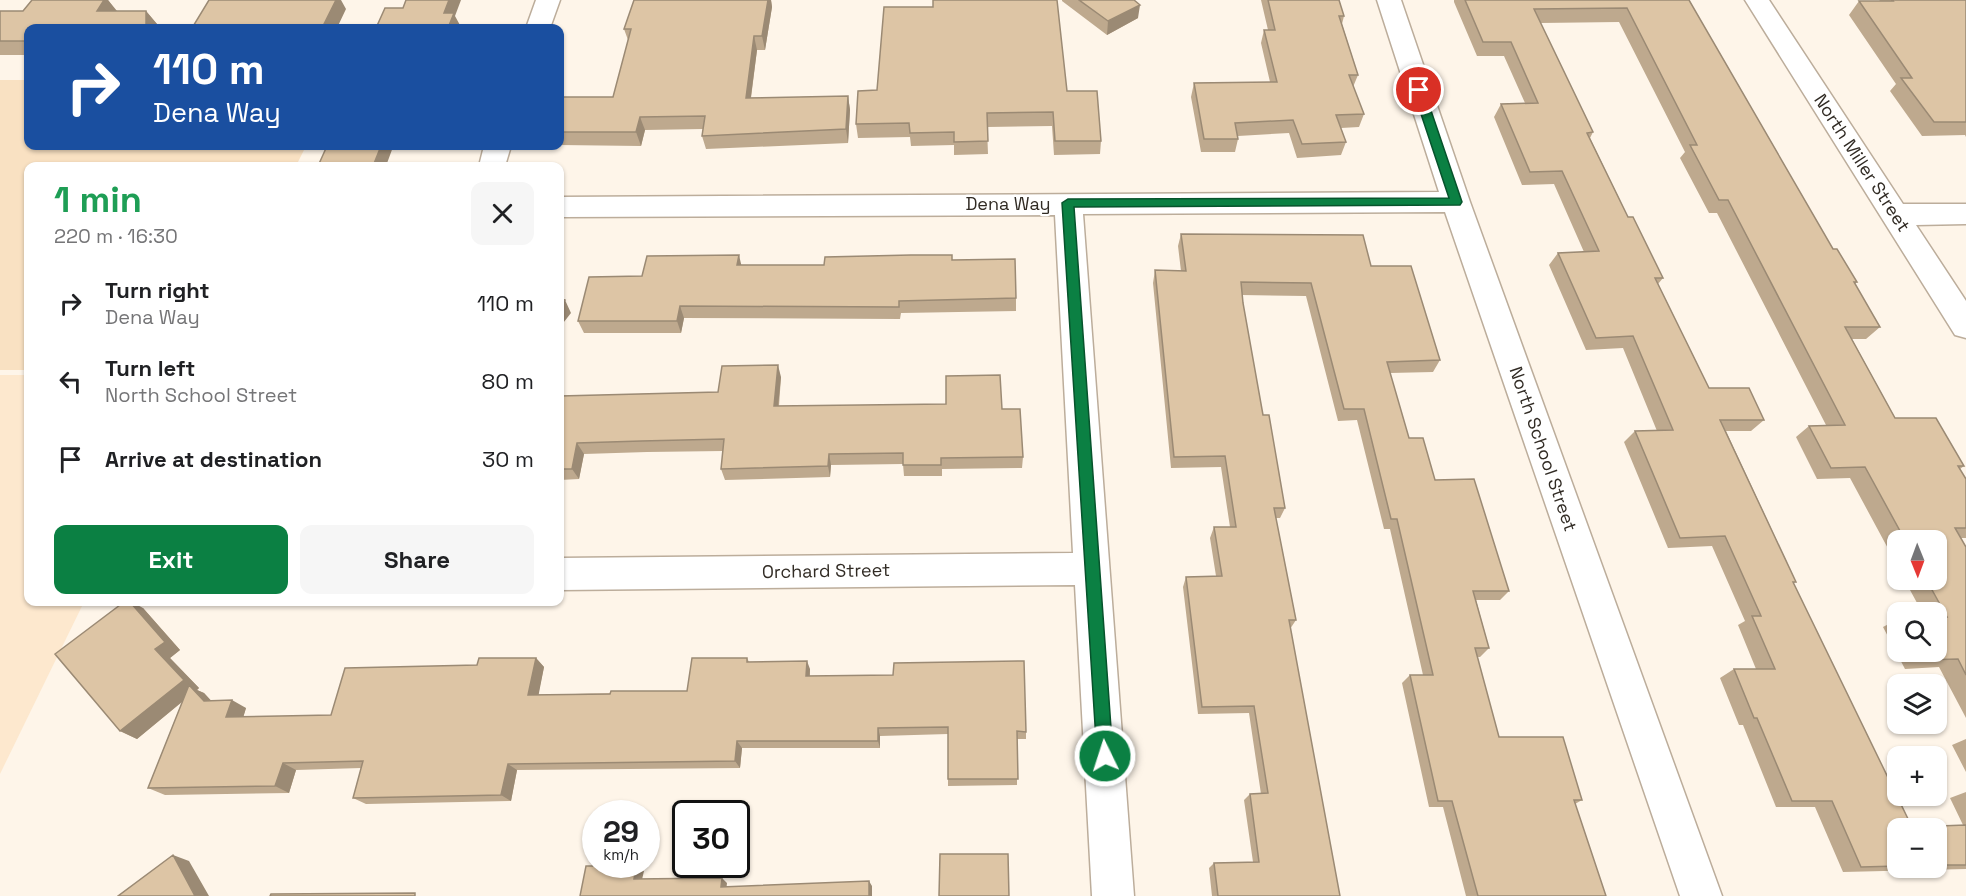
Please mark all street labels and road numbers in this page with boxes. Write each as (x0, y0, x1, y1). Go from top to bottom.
street label: North Miller Street (1809, 90, 1916, 236)
street label: Dena Way (965, 192, 1051, 215)
street label: North School Street (1504, 363, 1582, 534)
street label: Orchard Street (762, 558, 890, 583)

